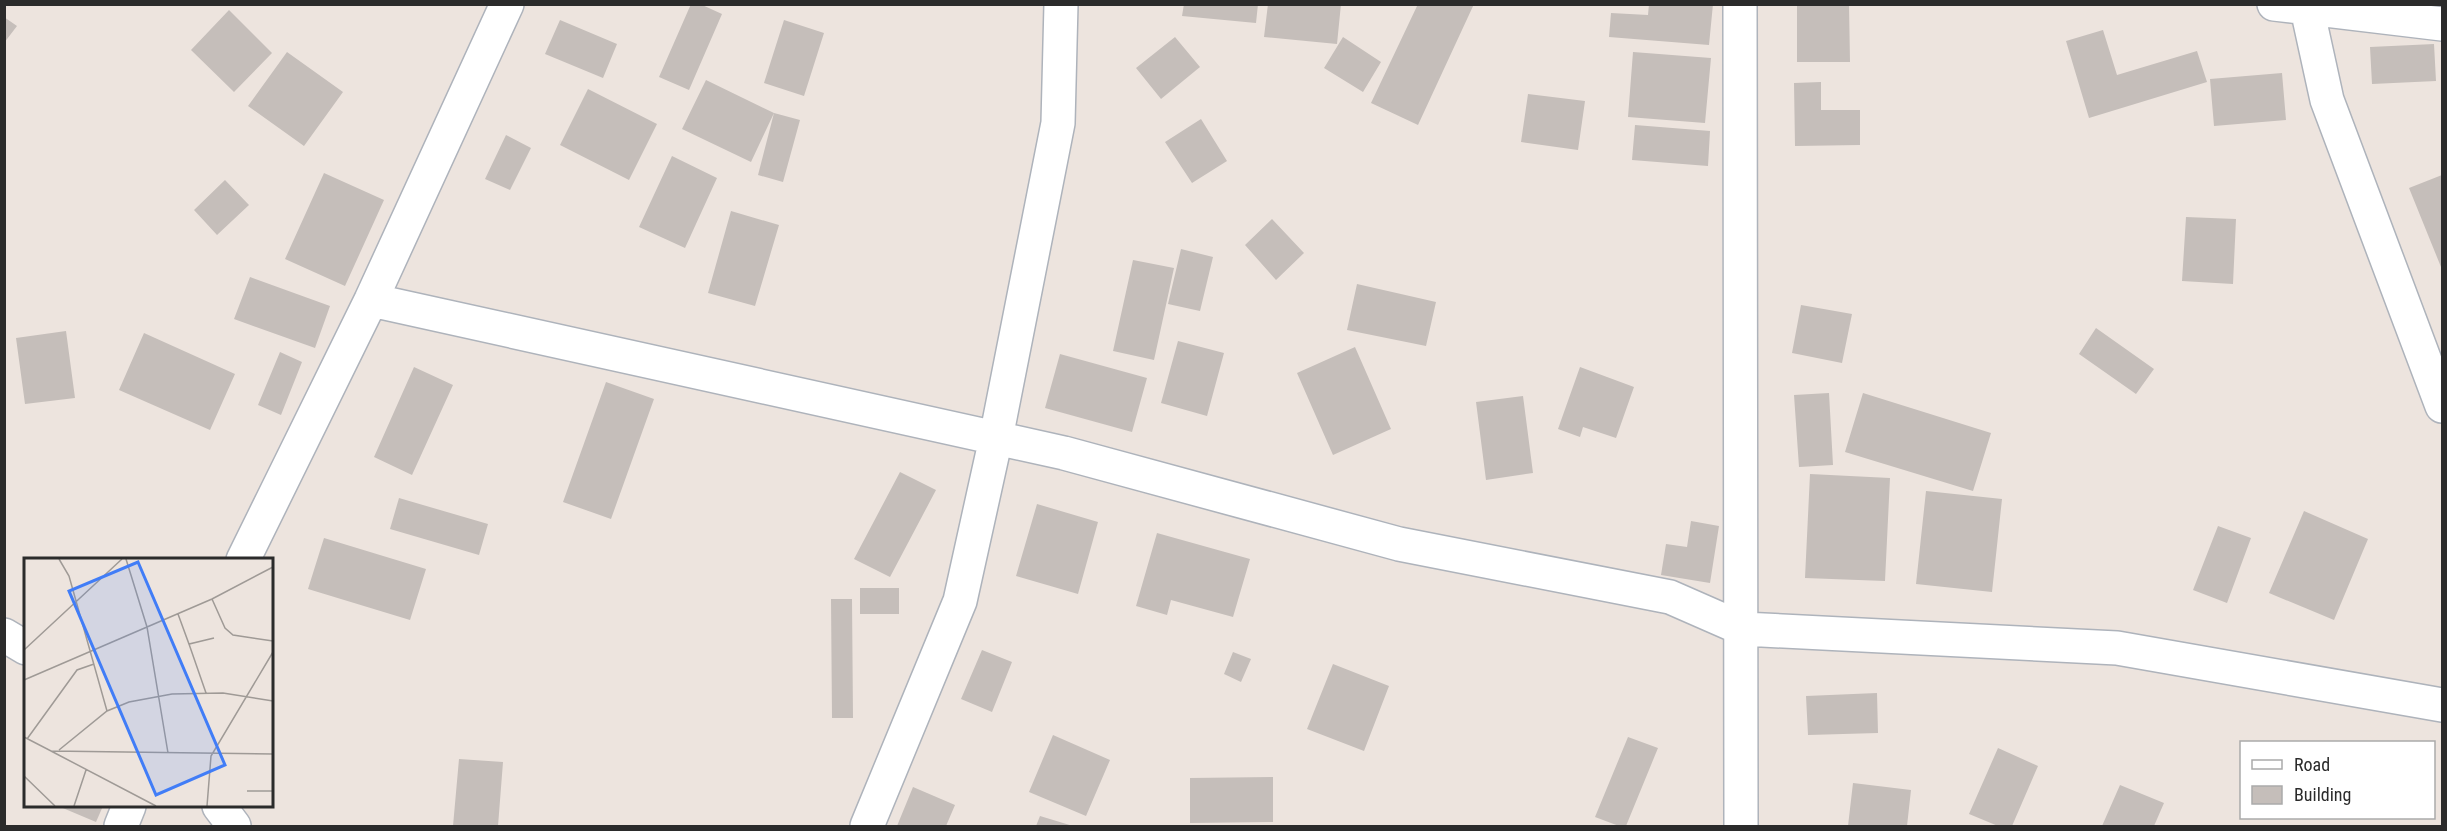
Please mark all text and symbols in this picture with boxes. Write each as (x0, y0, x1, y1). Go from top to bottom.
inset map (24, 558, 273, 807)
legend (2240, 741, 2435, 819)
text: Road (2294, 754, 2330, 775)
text: Building (2294, 784, 2351, 805)

